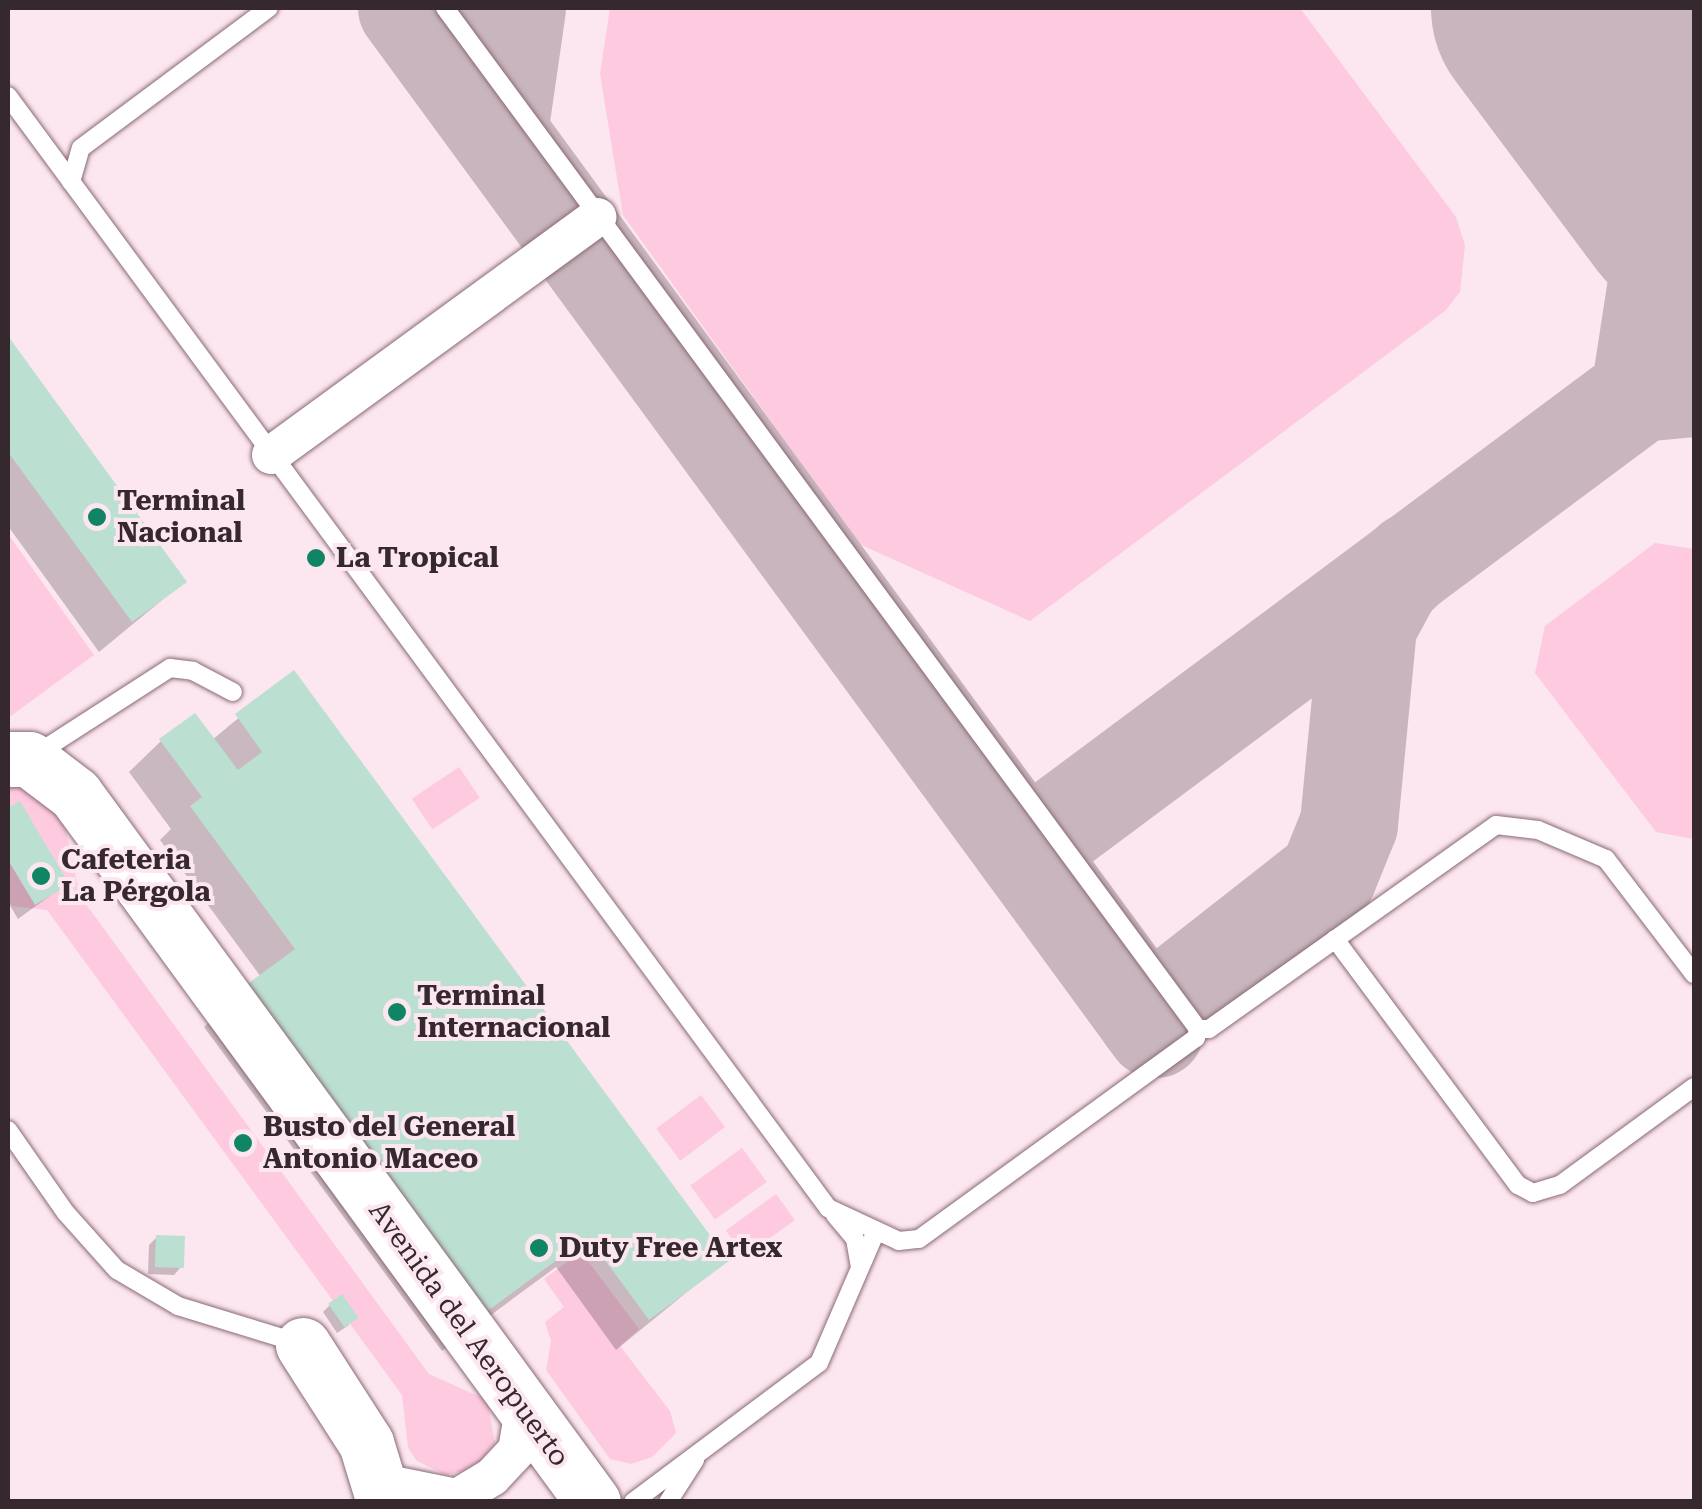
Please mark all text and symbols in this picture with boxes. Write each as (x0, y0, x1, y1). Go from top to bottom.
place label: Terminal Nacional (117, 484, 245, 550)
marker: Terminal Nacional (86, 506, 108, 528)
place label: La Tropical (336, 541, 499, 575)
marker: La Tropical (305, 547, 327, 569)
place label: Cafeteria La Pérgola (61, 843, 211, 909)
marker: Cafeteria La Pérgola (30, 865, 52, 887)
place label: Terminal Internacional (417, 979, 610, 1045)
marker: Terminal Internacional (386, 1001, 408, 1023)
place label: Busto del General Antonio Maceo (263, 1110, 515, 1176)
marker: Busto del General Antonio Maceo (232, 1132, 254, 1154)
street label: Avenida del Aeropuerto (361, 1195, 577, 1473)
place label: Duty Free Artex (559, 1231, 782, 1265)
marker: Duty Free Artex (528, 1237, 550, 1259)

